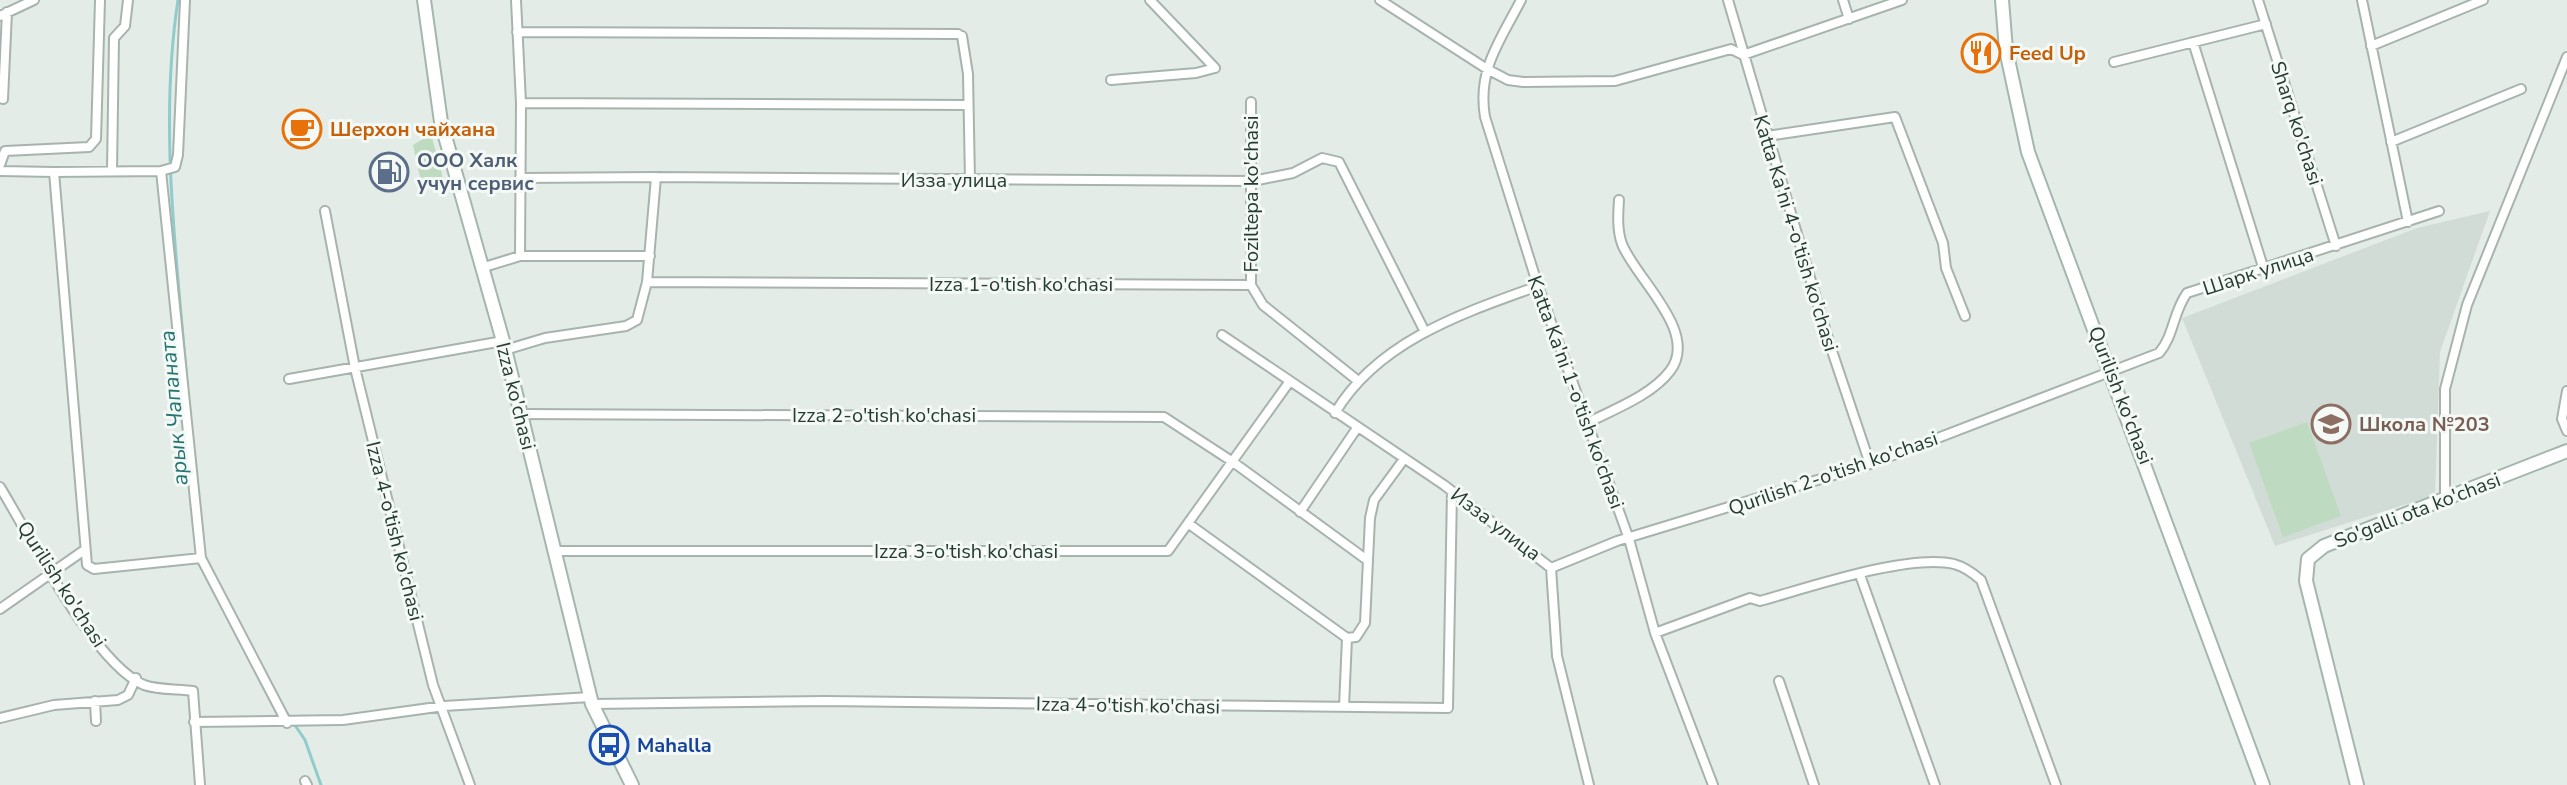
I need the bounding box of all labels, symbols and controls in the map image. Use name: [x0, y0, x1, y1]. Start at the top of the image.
restaurant icon: Feed Up: [1960, 32, 2002, 74]
place label: Feed Up: [2009, 40, 2086, 67]
street label: Sharq ko'chasi: [2264, 58, 2329, 189]
cafe icon: Шерхон чайхана: [281, 108, 323, 150]
street label: Katta Ka'ni 4-o'tish ko'chasi: [1747, 112, 1844, 355]
place label: Шерхон чайхана: [330, 116, 495, 143]
street label: Foziltepa ko'chasi: [1238, 116, 1265, 272]
place label: ООО Халк учун сервис: [417, 147, 534, 197]
fuel station icon: ООО Халк учун сервис: [368, 151, 410, 193]
street label: Изза улица: [901, 167, 1007, 194]
street label: Шарк улица: [2199, 241, 2317, 302]
street label: Izza 1-o'tish ko'chasi: [929, 271, 1113, 298]
street label: Katta Ka'ni 1-o'tish ko'chasi: [1521, 272, 1630, 512]
street label: Qurilish ko'chasi: [2082, 322, 2159, 468]
water label: арык Чапаната: [152, 329, 196, 487]
street label: Izza ko'chasi: [489, 339, 542, 453]
street label: Izza 2-o'tish ko'chasi: [792, 402, 976, 429]
school or university icon: Школа №203: [2310, 403, 2352, 445]
place label: Школа №203: [2359, 411, 2490, 438]
street label: Qurilish 2-o'tish ko'chasi: [1725, 425, 1942, 522]
street label: Izza 4-o'tish ko'chasi: [359, 439, 430, 624]
street label: So'galli ota ko'chasi: [2330, 466, 2504, 555]
street label: Изза улица: [1445, 482, 1546, 567]
street label: Qurilish ko'chasi: [11, 516, 113, 653]
street label: Izza 3-o'tish ko'chasi: [874, 538, 1058, 565]
street label: Izza 4-o'tish ko'chasi: [1036, 690, 1220, 721]
bus stop icon: Mahalla: [588, 724, 630, 766]
place label: Mahalla: [637, 732, 712, 759]

